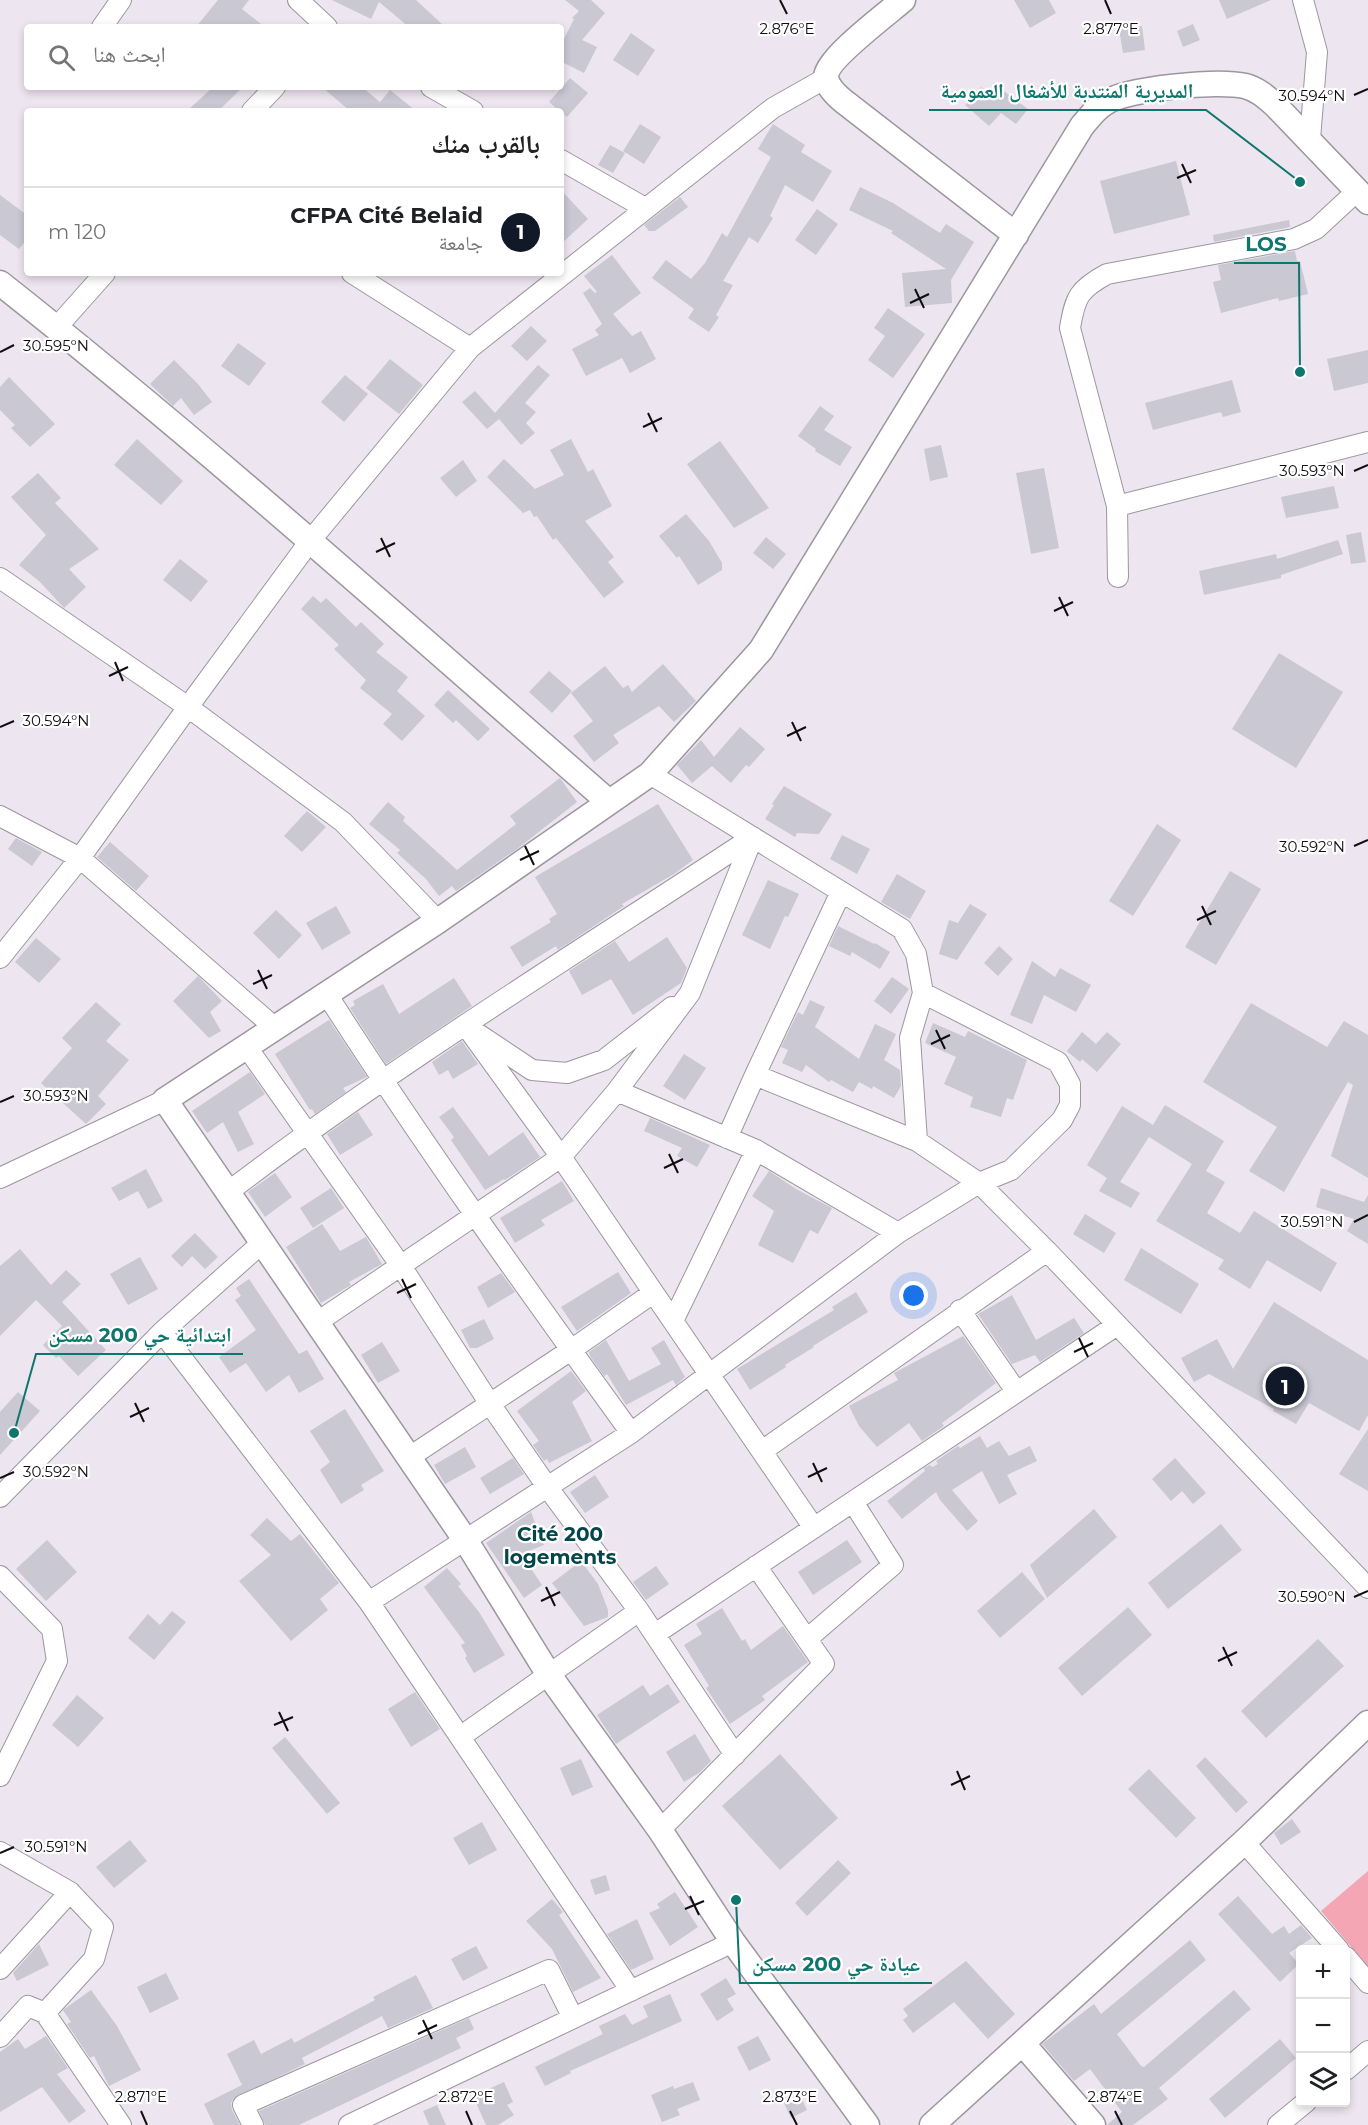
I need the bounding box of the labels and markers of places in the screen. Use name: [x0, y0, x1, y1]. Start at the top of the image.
callout: المديرية المنتدبة للأشغال العمومية: [929, 72, 1206, 110]
callout: LOS: [1234, 225, 1299, 263]
callout: ابتدائية حي 200 مسكن: [36, 1316, 243, 1354]
pin: 1: [1266, 1364, 1304, 1408]
callout: عيادة حي 200 مسكن: [740, 1945, 932, 1983]

